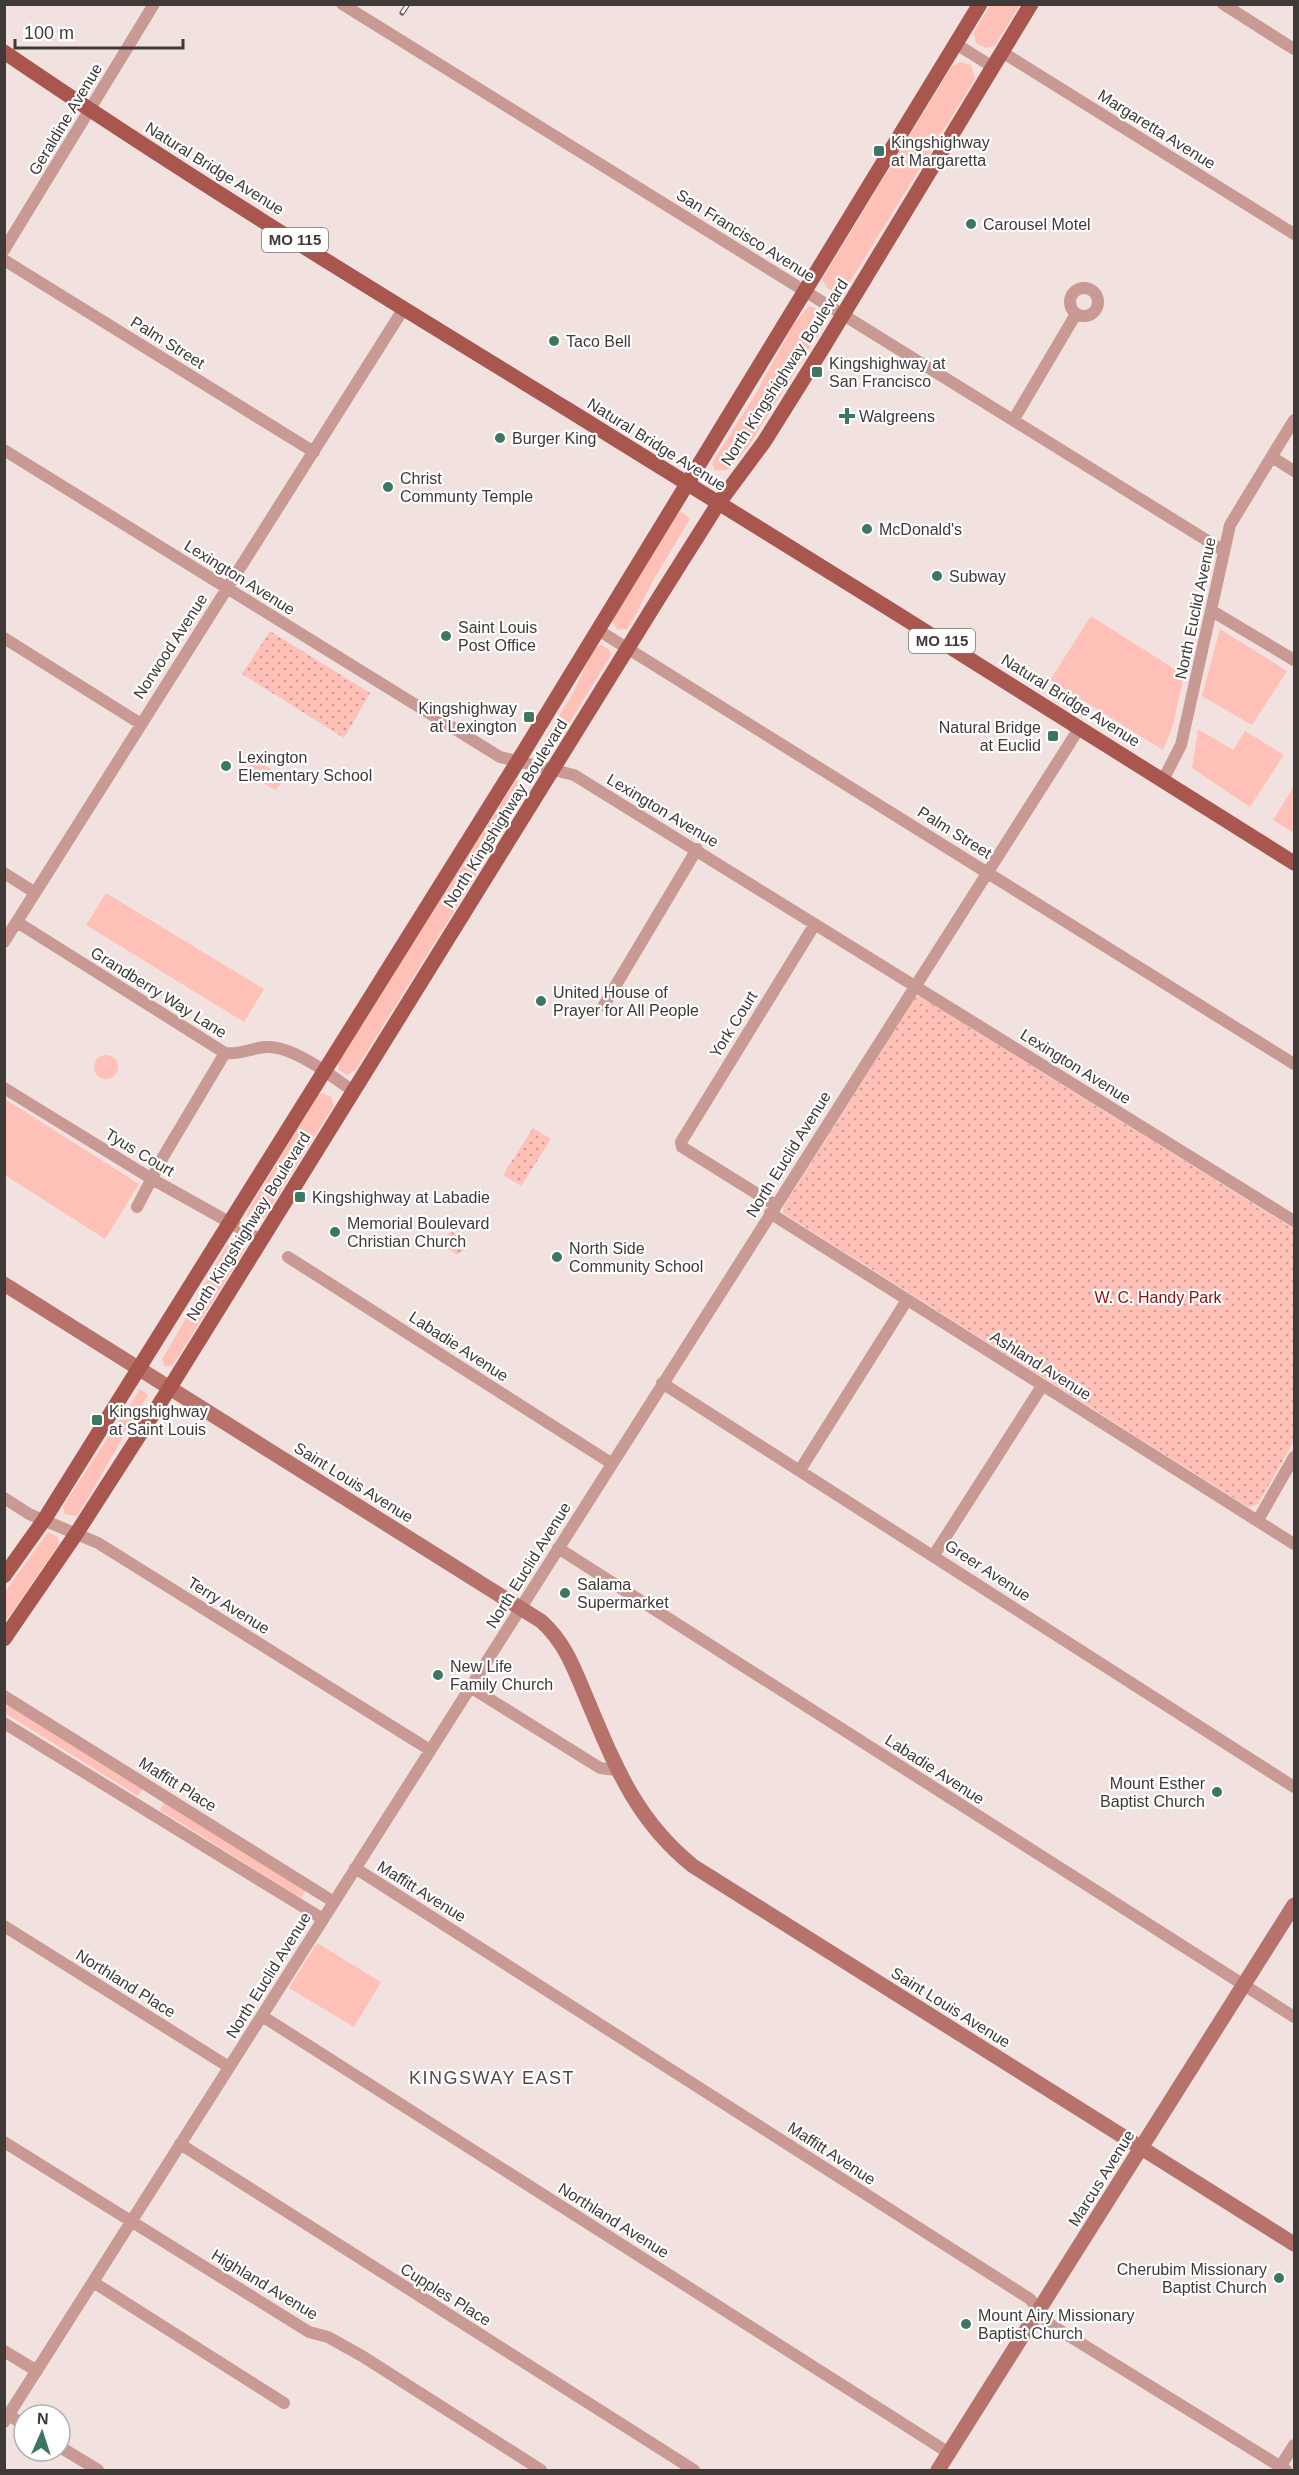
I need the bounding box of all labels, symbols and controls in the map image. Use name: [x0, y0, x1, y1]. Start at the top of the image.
scale bar: [15, 12, 183, 50]
text: 100 m: [24, 23, 74, 43]
street label: Geraldine Avenue: [25, 60, 105, 178]
street label: Margaretta Avenue: [1095, 86, 1219, 172]
street label: Natural Bridge Avenue: [142, 119, 287, 218]
place label: Kingshighway at Margaretta: [891, 134, 990, 169]
marker: Kingshighway at Margaretta: [872, 144, 886, 158]
street label: San Francisco Avenue: [673, 186, 818, 285]
place label: Carousel Motel: [983, 216, 1091, 233]
marker: Carousel Motel: [964, 217, 978, 231]
road number: MO 115: [262, 228, 328, 252]
street label: North Kingshighway Boulevard: [718, 276, 851, 469]
street label: Palm Street: [128, 313, 208, 372]
place label: Taco Bell: [566, 333, 631, 350]
marker: Taco Bell: [547, 334, 561, 348]
place label: Kingshighway at San Francisco: [829, 355, 946, 390]
marker: Kingshighway at San Francisco: [810, 365, 824, 379]
street label: Natural Bridge Avenue: [584, 395, 729, 494]
place label: Walgreens: [859, 408, 935, 425]
marker: Walgreens: [840, 409, 854, 423]
place label: Burger King: [512, 430, 597, 447]
marker: Burger King: [493, 431, 507, 445]
place label: Christ Communty Temple: [400, 470, 533, 505]
marker: Christ Communty Temple: [381, 480, 395, 494]
place label: McDonald's: [879, 521, 962, 538]
marker: McDonald's: [860, 522, 874, 536]
street label: North Euclid Avenue: [1172, 535, 1219, 681]
street label: Lexington Avenue: [181, 537, 298, 618]
place label: Subway: [949, 568, 1006, 585]
marker: Subway: [930, 569, 944, 583]
street label: Norwood Avenue: [130, 591, 211, 702]
place label: Saint Louis Post Office: [458, 619, 537, 654]
marker: Saint Louis Post Office: [439, 629, 453, 643]
road number: MO 115: [909, 629, 975, 653]
street label: Natural Bridge Avenue: [998, 651, 1143, 750]
place label: Kingshighway at Lexington: [418, 700, 517, 735]
marker: Kingshighway at Lexington: [522, 710, 536, 724]
street label: North Kingshighway Boulevard: [440, 716, 571, 911]
place label: Natural Bridge at Euclid: [939, 719, 1041, 754]
marker: Natural Bridge at Euclid: [1046, 729, 1060, 743]
place label: Lexington Elementary School: [238, 749, 372, 784]
marker: Lexington Elementary School: [219, 759, 233, 773]
street label: Lexington Avenue: [604, 770, 722, 850]
street label: Palm Street: [915, 803, 995, 862]
street label: Grandberry Way Lane: [88, 944, 230, 1041]
place label: United House of Prayer for All People: [553, 984, 699, 1019]
street label: York Court: [706, 987, 761, 1061]
marker: United House of Prayer for All People: [534, 994, 548, 1008]
street label: Lexington Avenue: [1017, 1026, 1134, 1107]
street label: North Euclid Avenue: [743, 1088, 834, 1220]
street label: Tyus Court: [102, 1125, 178, 1180]
street label: North Kingshighway Boulevard: [183, 1129, 314, 1324]
place label: Kingshighway at Labadie: [312, 1189, 490, 1206]
marker: Kingshighway at Labadie: [293, 1190, 307, 1204]
place label: Memorial Boulevard Christian Church: [347, 1215, 489, 1250]
marker: Memorial Boulevard Christian Church: [328, 1225, 342, 1239]
place label: North Side Community School: [569, 1240, 703, 1275]
marker: North Side Community School: [550, 1250, 564, 1264]
park label: W. C. Handy Park: [1094, 1289, 1223, 1306]
street label: Labadie Avenue: [406, 1308, 511, 1385]
street label: Ashland Avenue: [987, 1328, 1094, 1403]
place label: Kingshighway at Saint Louis: [109, 1403, 208, 1438]
marker: Kingshighway at Saint Louis: [90, 1413, 104, 1427]
street label: Saint Louis Avenue: [291, 1439, 416, 1526]
street label: North Euclid Avenue: [483, 1499, 574, 1631]
street label: Greer Avenue: [942, 1536, 1034, 1604]
street label: Terry Avenue: [185, 1574, 273, 1637]
place label: Salama Supermarket: [577, 1576, 669, 1611]
marker: Salama Supermarket: [558, 1586, 572, 1600]
place label: New Life Family Church: [450, 1658, 553, 1693]
marker: New Life Family Church: [431, 1668, 445, 1682]
street label: Labadie Avenue: [882, 1731, 987, 1808]
street label: Maffitt Place: [136, 1754, 220, 1815]
place label: Mount Esther Baptist Church: [1100, 1775, 1206, 1810]
marker: Mount Esther Baptist Church: [1210, 1785, 1224, 1799]
street label: Maffitt Avenue: [374, 1858, 469, 1925]
street label: North Euclid Avenue: [223, 1909, 314, 2041]
street label: Northland Place: [73, 1946, 179, 2021]
street label: Saint Louis Avenue: [888, 1964, 1013, 2051]
district label: KINGSWAY EAST: [409, 2068, 575, 2088]
street label: Maffitt Avenue: [785, 2119, 879, 2188]
street label: Marcus Avenue: [1065, 2127, 1138, 2229]
street label: Northland Avenue: [555, 2180, 672, 2261]
street label: Highland Avenue: [209, 2246, 321, 2323]
street label: Cupples Place: [397, 2260, 494, 2329]
place label: Cherubim Missionary Baptist Church: [1117, 2261, 1267, 2296]
marker: Cherubim Missionary Baptist Church: [1272, 2271, 1286, 2285]
place label: Mount Airy Missionary Baptist Church: [978, 2307, 1135, 2342]
marker: Mount Airy Missionary Baptist Church: [959, 2317, 973, 2331]
north arrow: [12, 2403, 72, 2463]
text: N: [37, 2410, 49, 2427]

